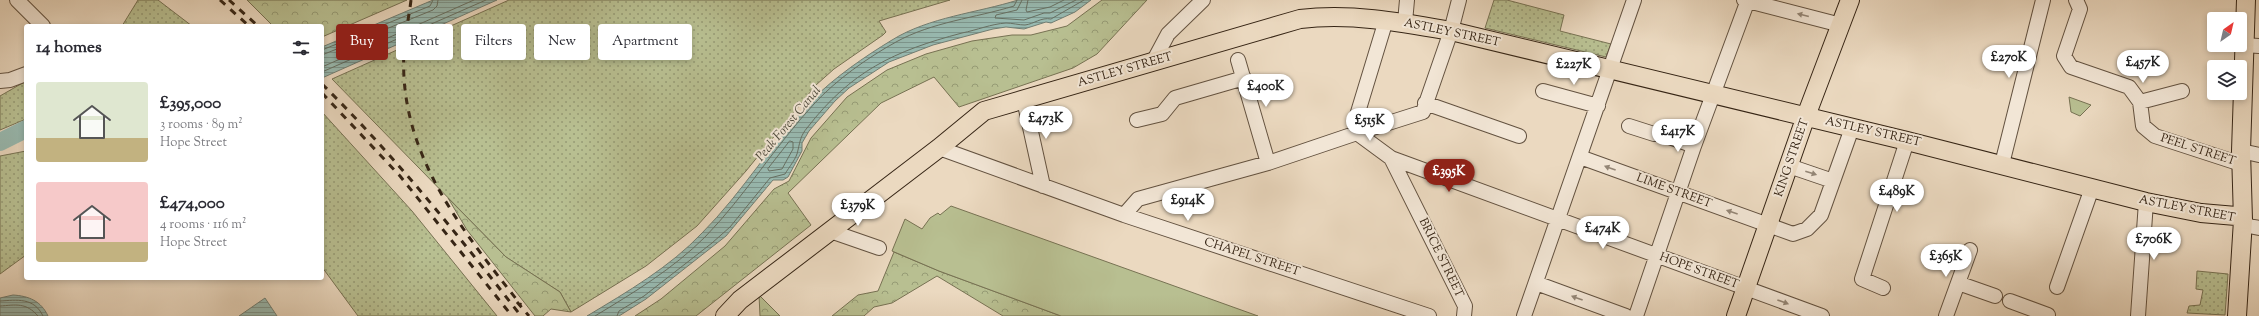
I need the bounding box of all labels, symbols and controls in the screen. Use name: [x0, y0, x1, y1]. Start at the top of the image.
one-way arrow: [1797, 12, 1809, 18]
north arrow: [2207, 12, 2247, 52]
map controls: [2207, 12, 2247, 100]
street label: ASTLEY STREET: [1402, 14, 1502, 52]
chip: Buy: [336, 24, 388, 60]
chip: Rent: [396, 24, 453, 60]
chip: Filters: [461, 24, 526, 60]
chip: New: [534, 24, 590, 60]
chip: Apartment: [598, 24, 692, 60]
text: 14 homes: [36, 36, 102, 60]
icon: filters: [290, 37, 312, 59]
pin: £270K: [1981, 45, 2037, 79]
street label: ASTLEY STREET: [1075, 48, 1175, 92]
text: £270K: [1991, 49, 2027, 67]
pin: £457K: [2115, 50, 2171, 84]
pin: £227K: [1546, 52, 1602, 86]
text: £457K: [2126, 54, 2160, 72]
text: £227K: [1556, 56, 1592, 74]
button: layers: [2207, 60, 2247, 100]
pin: £400K: [1238, 74, 1294, 108]
text: £400K: [1248, 78, 1284, 96]
water label: Peak Forest Canal: [752, 82, 826, 166]
text: £395,000: [160, 92, 221, 116]
icon: home: [68, 98, 116, 146]
pin: £473K: [1018, 106, 1074, 140]
pin: £515K: [1342, 108, 1398, 142]
text: £473K: [1029, 110, 1063, 128]
text: £515K: [1355, 112, 1385, 130]
street label: ASTLEY STREET: [1823, 112, 1923, 152]
text: 3 rooms · 89 m²: [160, 116, 243, 134]
street label: KING STREET: [1770, 116, 1814, 200]
pin: £417K: [1650, 119, 1706, 153]
text: £417K: [1661, 123, 1695, 141]
street label: PEEL STREET: [2158, 129, 2238, 171]
text: Hope Street: [160, 134, 227, 152]
pin: £395K: [1421, 159, 1477, 193]
text: £395K: [1433, 163, 1465, 181]
one-way arrow: [1603, 164, 1615, 170]
street label: LIME STREET: [1634, 169, 1715, 213]
one-way arrow: [1805, 171, 1817, 177]
pin: £489K: [1869, 179, 1925, 213]
text: £489K: [1879, 183, 1915, 201]
pin: £914K: [1160, 188, 1216, 222]
street label: ASTLEY STREET: [2137, 191, 2237, 227]
text: £474,000: [160, 192, 225, 216]
text: £914K: [1171, 192, 1205, 210]
pin: £379K: [830, 193, 886, 227]
text: £379K: [841, 197, 875, 215]
icon: home: [68, 198, 116, 246]
one-way arrow: [1726, 208, 1738, 214]
street label: BRICE STREET: [1414, 215, 1468, 301]
text: 4 rooms · 116 m²: [160, 216, 246, 234]
pin: £474K: [1575, 216, 1631, 250]
text: £474K: [1585, 220, 1621, 238]
pin: £706K: [2126, 227, 2182, 261]
text: £706K: [2136, 231, 2172, 249]
street label: CHAPEL STREET: [1202, 233, 1303, 281]
text: Hope Street: [160, 234, 227, 252]
pin: £365K: [1918, 244, 1974, 278]
street label: HOPE STREET: [1657, 248, 1742, 294]
text: £365K: [1930, 248, 1962, 266]
one-way arrow: [1570, 295, 1582, 301]
one-way arrow: [1777, 299, 1789, 305]

